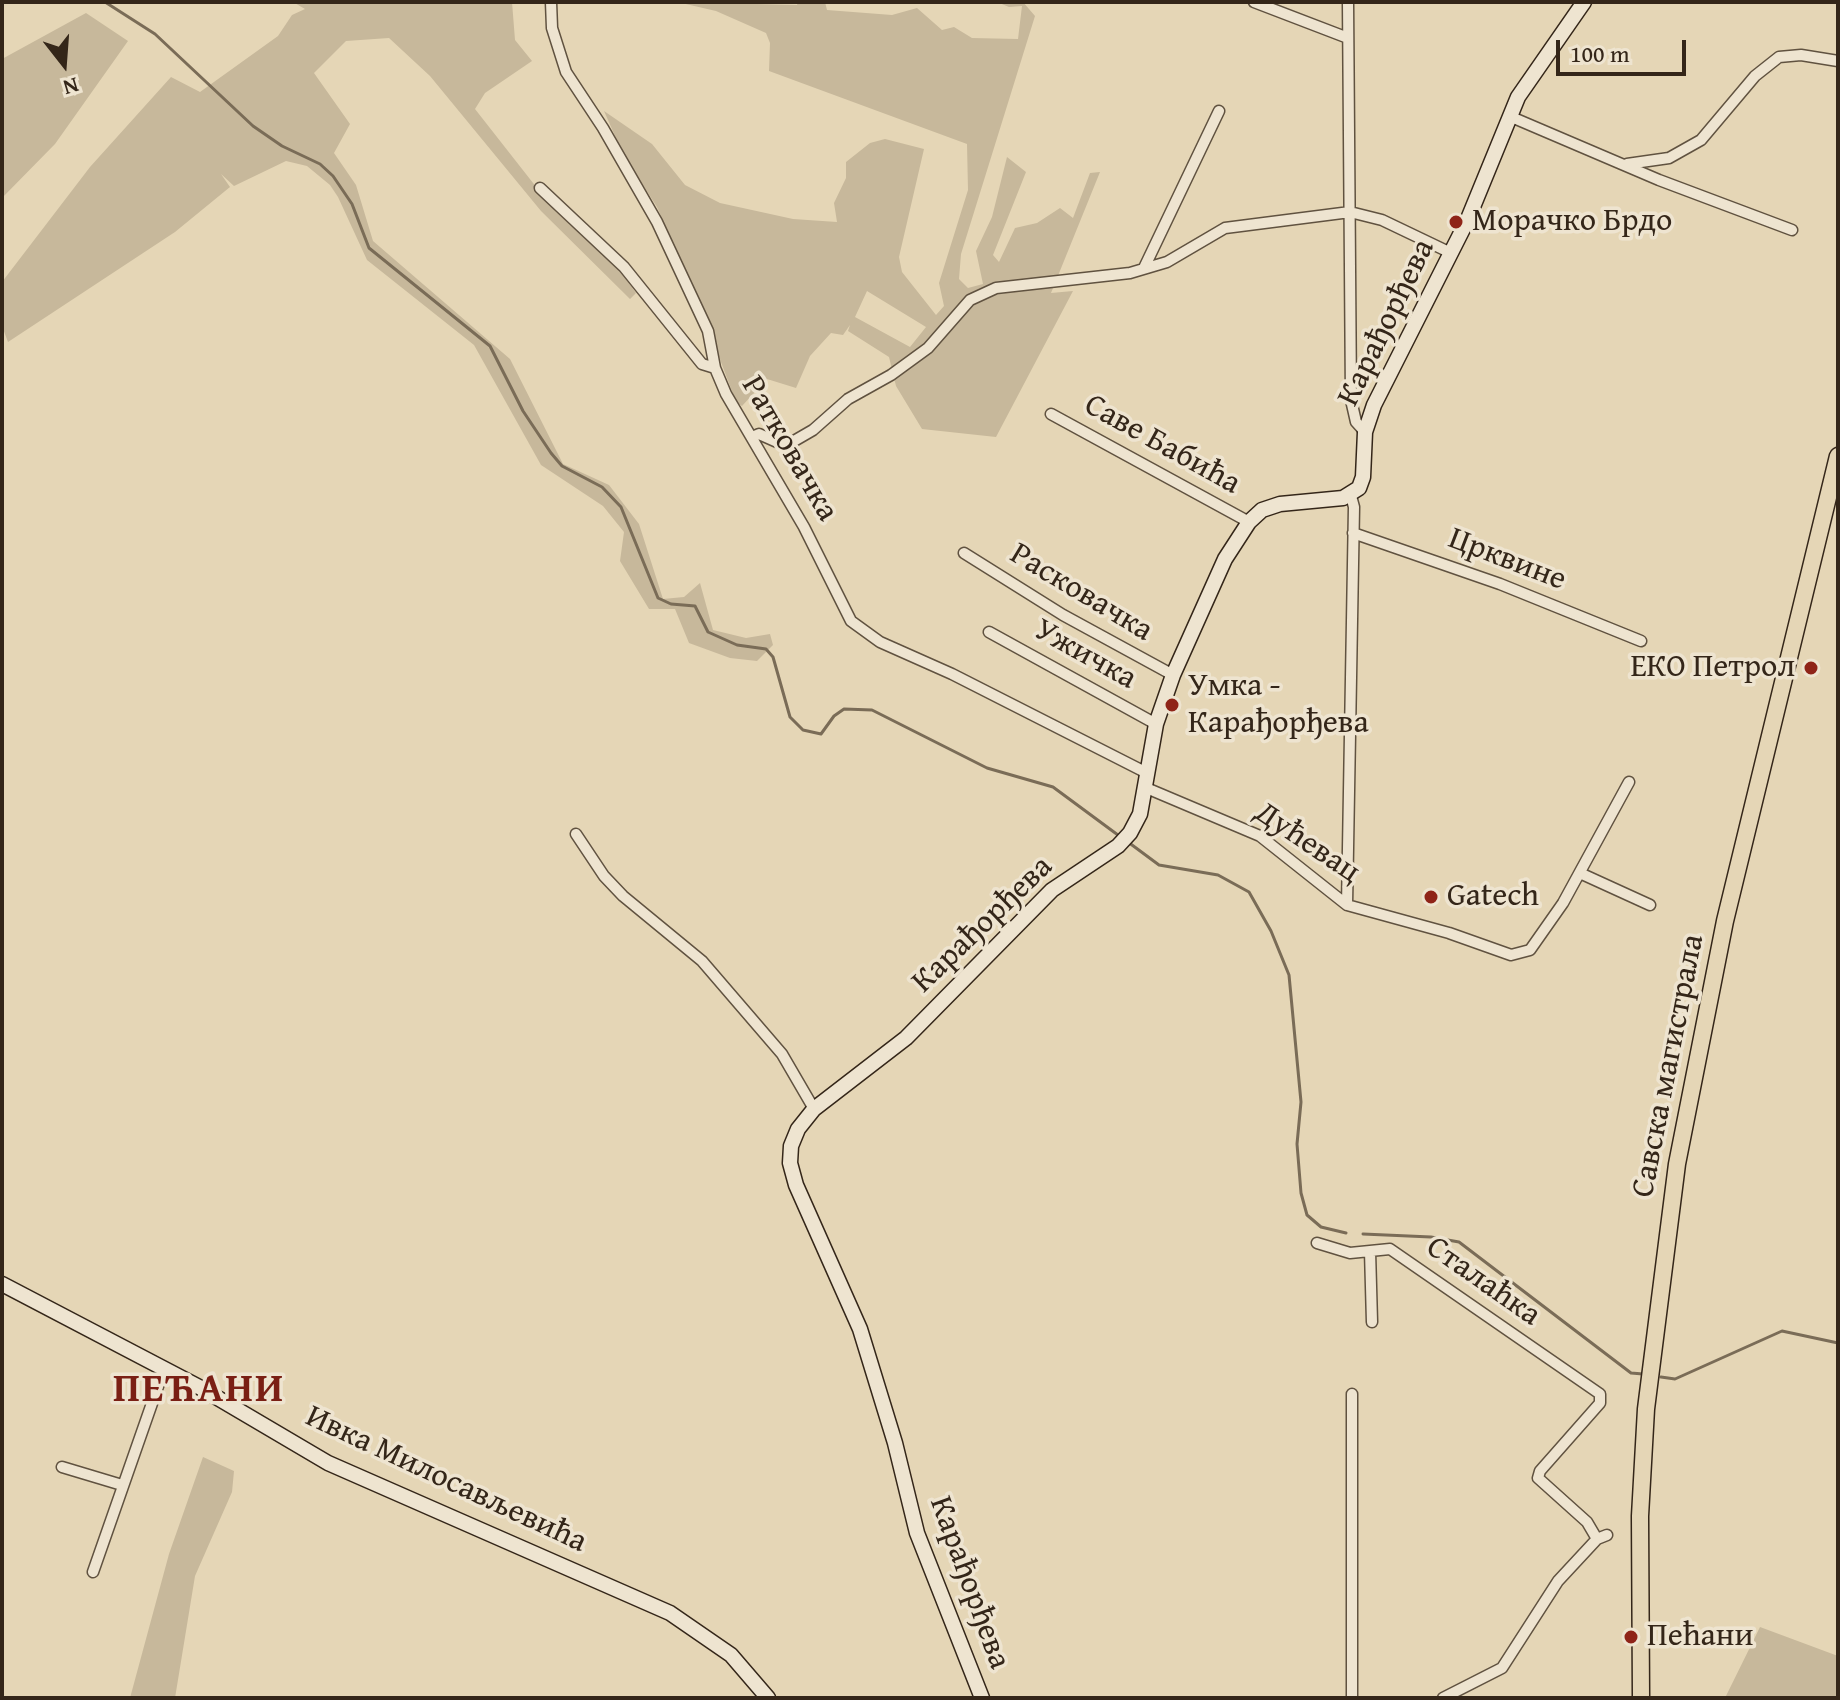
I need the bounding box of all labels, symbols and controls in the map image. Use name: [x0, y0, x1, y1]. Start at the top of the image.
north arrow: [24, 24, 104, 104]
scale bar: [1560, 24, 1690, 74]
text: 100 m: [1570, 36, 1630, 71]
text: N: [59, 69, 83, 104]
place label: Морачко Брдо: [1472, 203, 1672, 241]
marker: Морачко Брдо: [1447, 213, 1465, 231]
street label: Карађорђева: [1330, 233, 1444, 413]
street label: Ратковачка: [732, 370, 846, 528]
street label: Саве Бабића: [1077, 386, 1247, 504]
street label: Црквине: [1443, 520, 1571, 600]
street label: Расковачка: [1003, 535, 1159, 651]
street label: Ужичка: [1027, 611, 1143, 699]
place label: ЕКО Петрол: [1630, 649, 1795, 687]
marker: ЕКО Петрол: [1802, 659, 1820, 677]
place label: Умка - Карађорђева: [1188, 668, 1369, 743]
marker: Умка - Карађорђева: [1163, 696, 1181, 714]
street label: Дућевац: [1247, 794, 1367, 892]
street label: Карађорђева: [905, 848, 1061, 1002]
place label: Gatech: [1447, 878, 1539, 916]
marker: Gatech: [1422, 888, 1440, 906]
street label: Савска магистрала: [1625, 931, 1713, 1201]
street label: Сталаћка: [1418, 1229, 1548, 1335]
district label: ПЕЋАНИ: [113, 1367, 285, 1415]
street label: Ивка Милосављевића: [299, 1398, 593, 1562]
street label: Карађорђева: [920, 1492, 1018, 1674]
place label: Пећани: [1647, 1618, 1753, 1656]
marker: Пећани: [1622, 1628, 1640, 1646]

